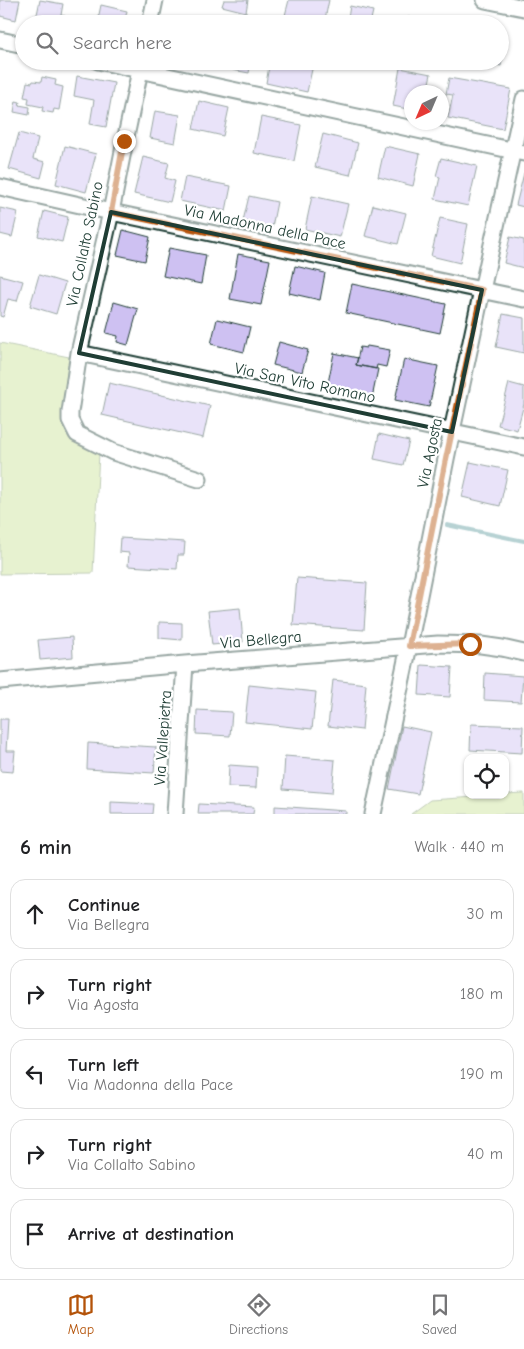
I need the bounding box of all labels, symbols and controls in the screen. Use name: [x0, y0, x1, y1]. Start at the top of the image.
search box: [15, 15, 509, 70]
icon: search: [33, 29, 61, 57]
text: Search here: [73, 32, 172, 54]
north arrow: [404, 85, 449, 130]
route end: [113, 130, 136, 153]
street label: Via Collalto Sabino: [63, 180, 107, 308]
street label: Via Madonna della Pace: [182, 201, 348, 253]
street label: Via San Vito Romano: [233, 359, 377, 407]
street label: Via Agosta: [414, 416, 446, 490]
street label: Via Bellegra: [220, 627, 302, 653]
route start: [459, 633, 482, 656]
street label: Via Vallepietra: [151, 690, 175, 786]
map controls: [464, 754, 509, 799]
button: locate: [464, 754, 509, 799]
text: 6 min: [20, 835, 72, 859]
text: Walk · 440 m: [414, 838, 504, 856]
text: Continue: [68, 894, 140, 916]
icon: ahead: [21, 900, 49, 928]
text: 30 m: [467, 905, 503, 923]
text: Via Bellegra: [68, 916, 150, 934]
text: Turn right: [68, 974, 152, 996]
icon: right: [21, 980, 49, 1008]
text: 180 m: [460, 985, 503, 1003]
text: Via Agosta: [68, 996, 139, 1014]
text: Turn left: [68, 1054, 139, 1076]
icon: left: [21, 1060, 49, 1088]
text: 190 m: [460, 1065, 503, 1083]
text: Via Madonna della Pace: [68, 1076, 233, 1094]
text: Turn right: [68, 1134, 152, 1156]
icon: right: [21, 1140, 49, 1168]
text: 40 m: [467, 1145, 503, 1163]
text: Via Collalto Sabino: [68, 1156, 195, 1174]
icon: arrive: [21, 1220, 49, 1248]
text: Arrive at destination: [68, 1223, 234, 1245]
tab: Map: [67, 1291, 95, 1338]
tab: Directions: [229, 1291, 288, 1338]
tab: Saved: [422, 1291, 457, 1338]

